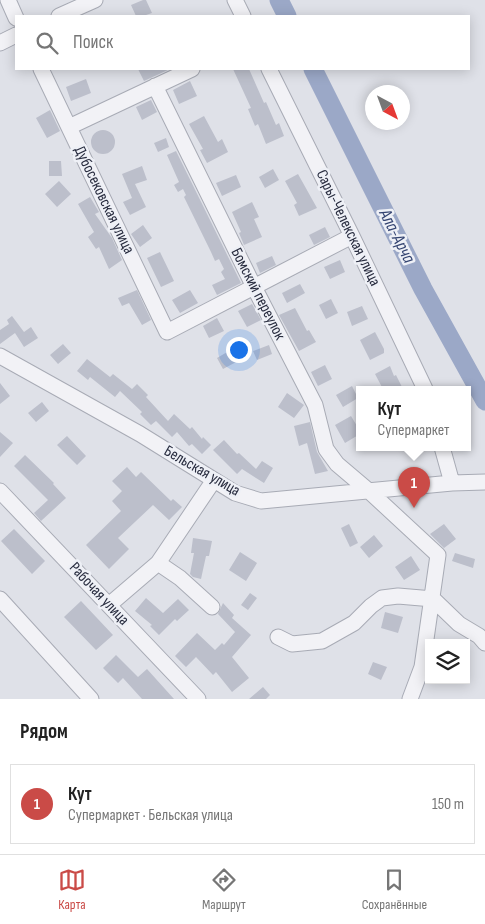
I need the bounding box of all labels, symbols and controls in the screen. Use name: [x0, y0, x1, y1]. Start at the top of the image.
search box: [15, 15, 470, 70]
icon: search: [33, 29, 61, 57]
text: Поиск: [73, 31, 113, 54]
north arrow: [365, 85, 410, 130]
street label: Дубосековская улица: [70, 143, 138, 257]
street label: Сары-Челекская улица: [312, 167, 384, 289]
water label: Ала-Арча: [374, 205, 420, 267]
street label: Бомский переулок: [227, 245, 290, 344]
your location: [226, 337, 252, 363]
popup: [356, 386, 471, 451]
text: Кут: [378, 398, 401, 421]
text: Супермаркет: [378, 421, 449, 440]
street label: Бельская улица: [161, 442, 243, 500]
pin: 1: [398, 467, 430, 508]
street label: Рабочая улица: [65, 559, 133, 629]
map controls: [425, 639, 470, 684]
button: layers: [425, 639, 470, 684]
text: Рядом: [20, 719, 68, 744]
text: Кут: [68, 783, 92, 806]
text: 1: [34, 795, 40, 814]
text: 150 m: [432, 795, 464, 814]
text: Супермаркет · Бельская улица: [68, 806, 233, 825]
tab: Карта: [58, 866, 86, 913]
tab: Маршрут: [202, 866, 246, 913]
tab: Сохранённые: [362, 866, 427, 913]

